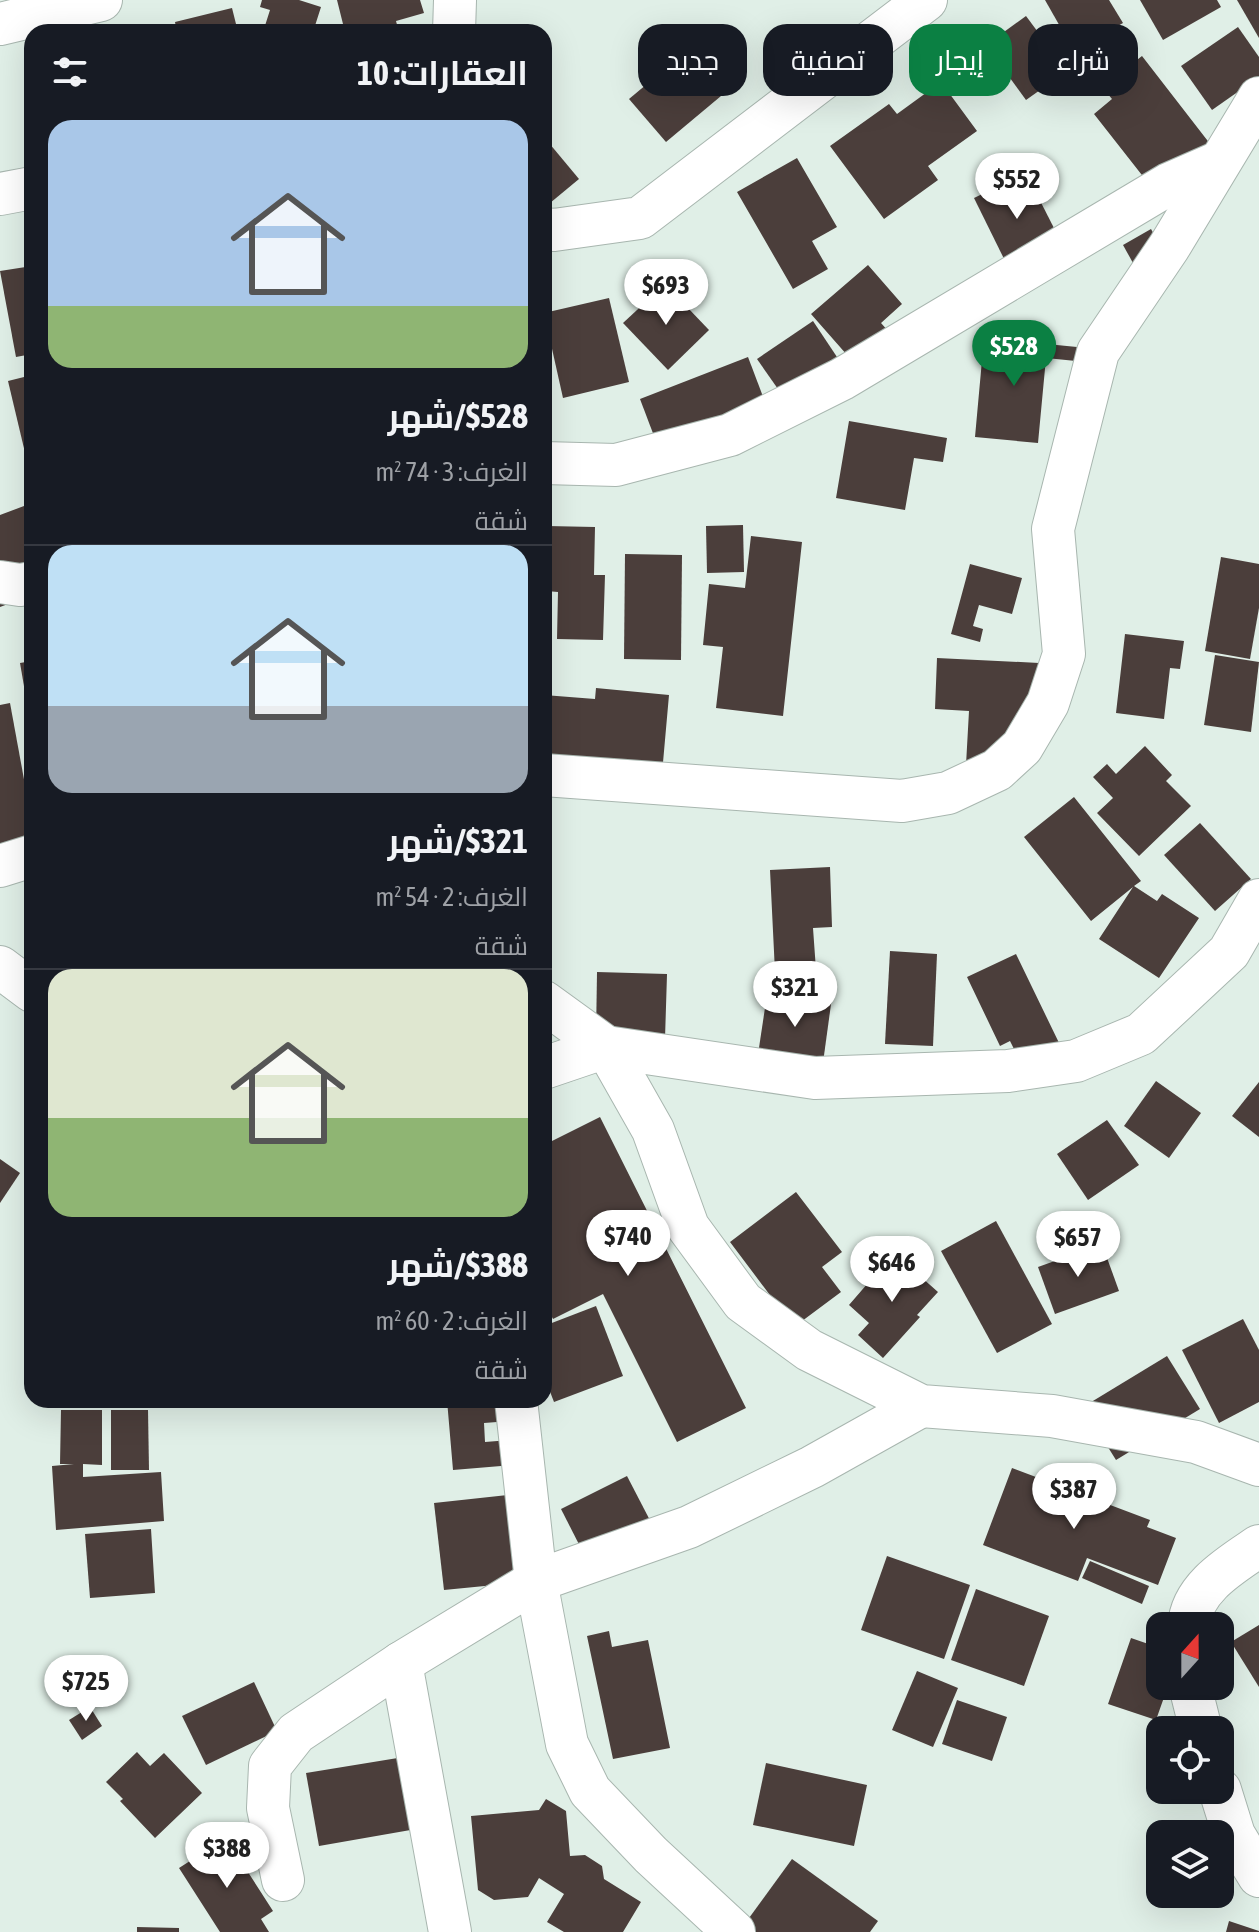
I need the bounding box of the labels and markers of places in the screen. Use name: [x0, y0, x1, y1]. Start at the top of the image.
pin: $552: [970, 153, 1064, 221]
pin: $693: [619, 259, 713, 327]
pin: $528: [967, 320, 1061, 388]
pin: $321: [748, 961, 842, 1029]
pin: $740: [581, 1210, 675, 1278]
pin: $657: [1031, 1211, 1125, 1279]
pin: $646: [845, 1236, 939, 1304]
pin: $387: [1027, 1463, 1121, 1531]
pin: $725: [39, 1655, 133, 1723]
pin: $388: [180, 1822, 274, 1890]

